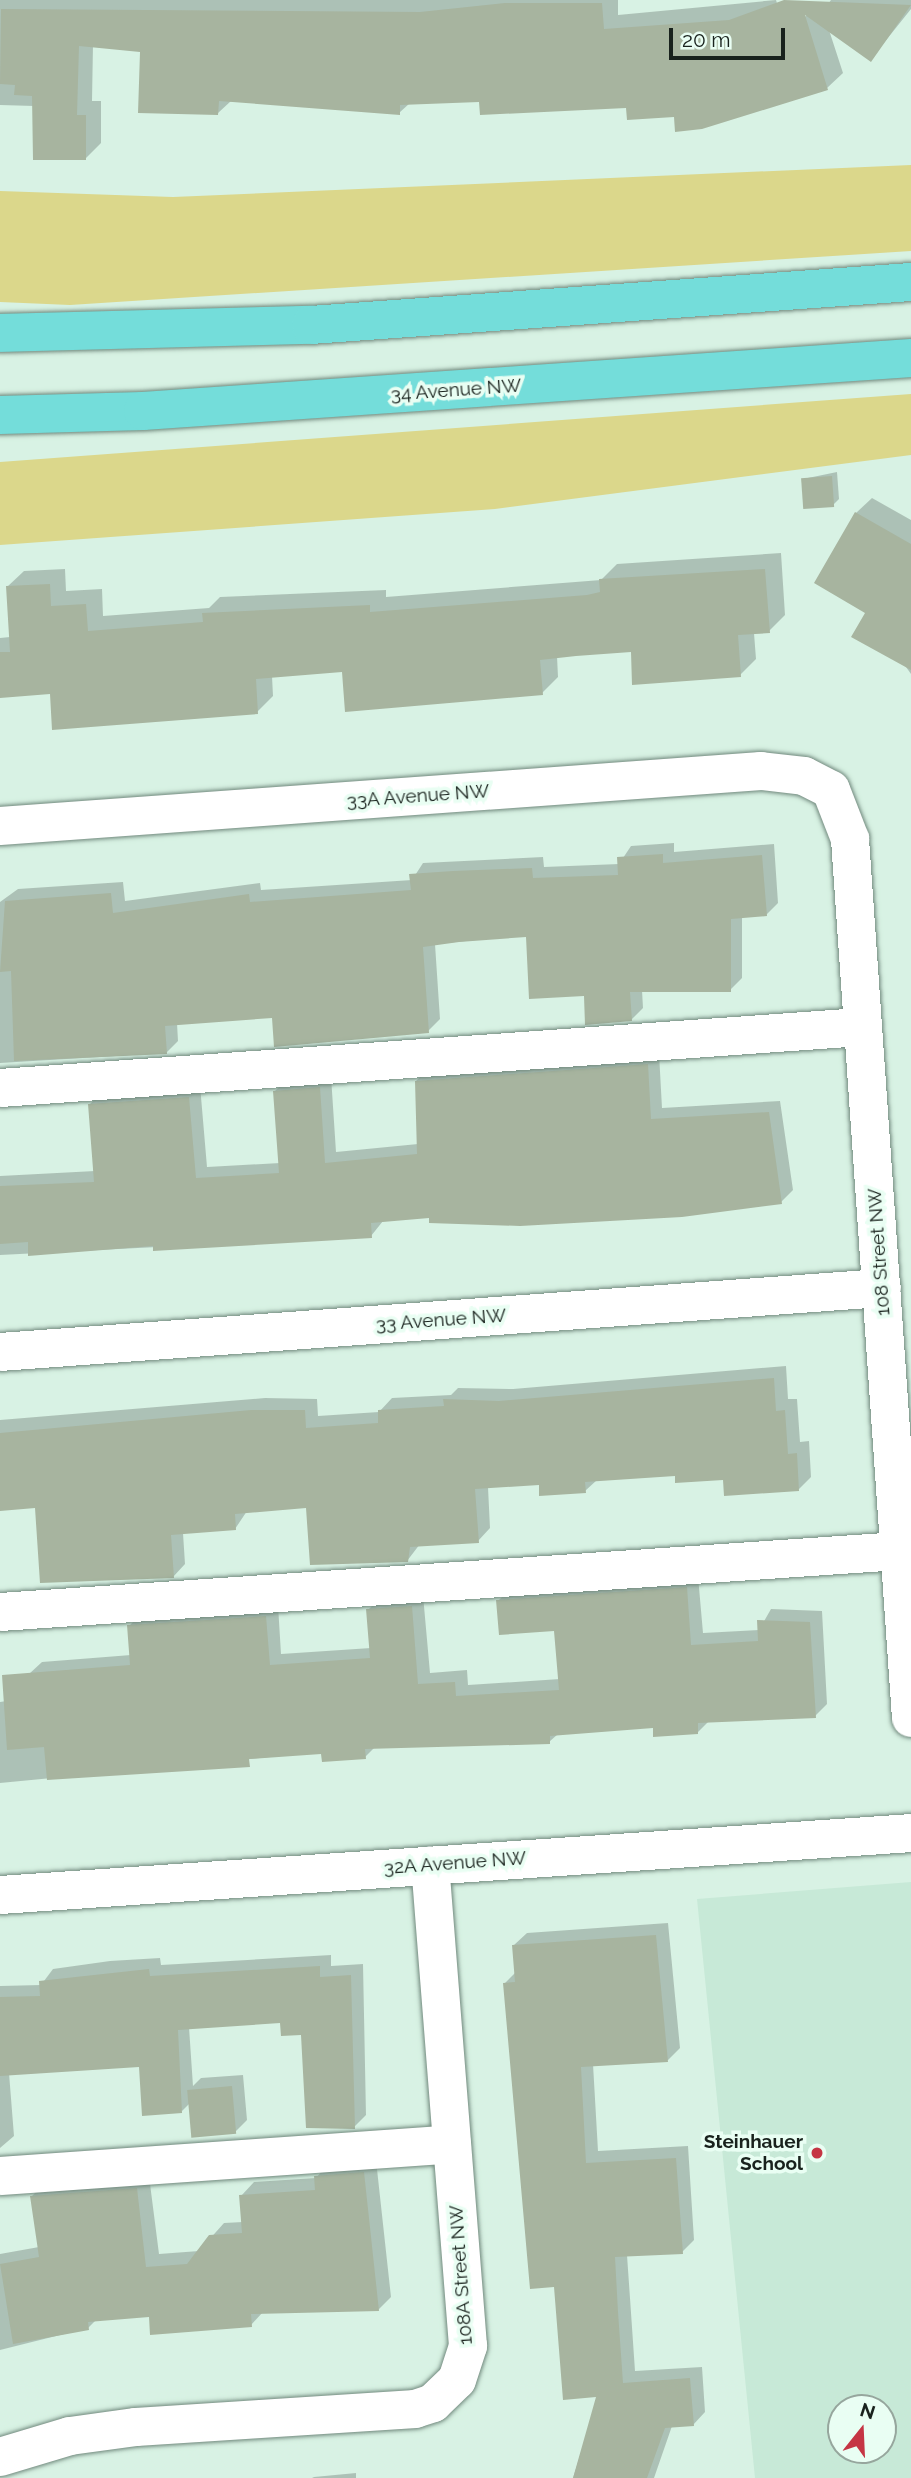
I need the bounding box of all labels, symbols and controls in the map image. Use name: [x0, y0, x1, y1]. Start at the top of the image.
scale bar: [673, 14, 788, 58]
text: 20 m: [682, 27, 730, 52]
street label: 34 Avenue NW: [390, 374, 522, 406]
street label: 33A Avenue NW: [345, 780, 491, 812]
street label: 108 Street NW: [863, 1187, 895, 1317]
street label: 33 Avenue NW: [375, 1304, 507, 1336]
street label: 32A Avenue NW: [382, 1847, 528, 1879]
place label: Steinhauer School: [704, 2131, 803, 2175]
marker: Steinhauer School: [809, 2145, 825, 2161]
street label: 108A Street NW: [445, 2204, 477, 2346]
north arrow: [827, 2394, 897, 2464]
text: N: [858, 2398, 878, 2424]

